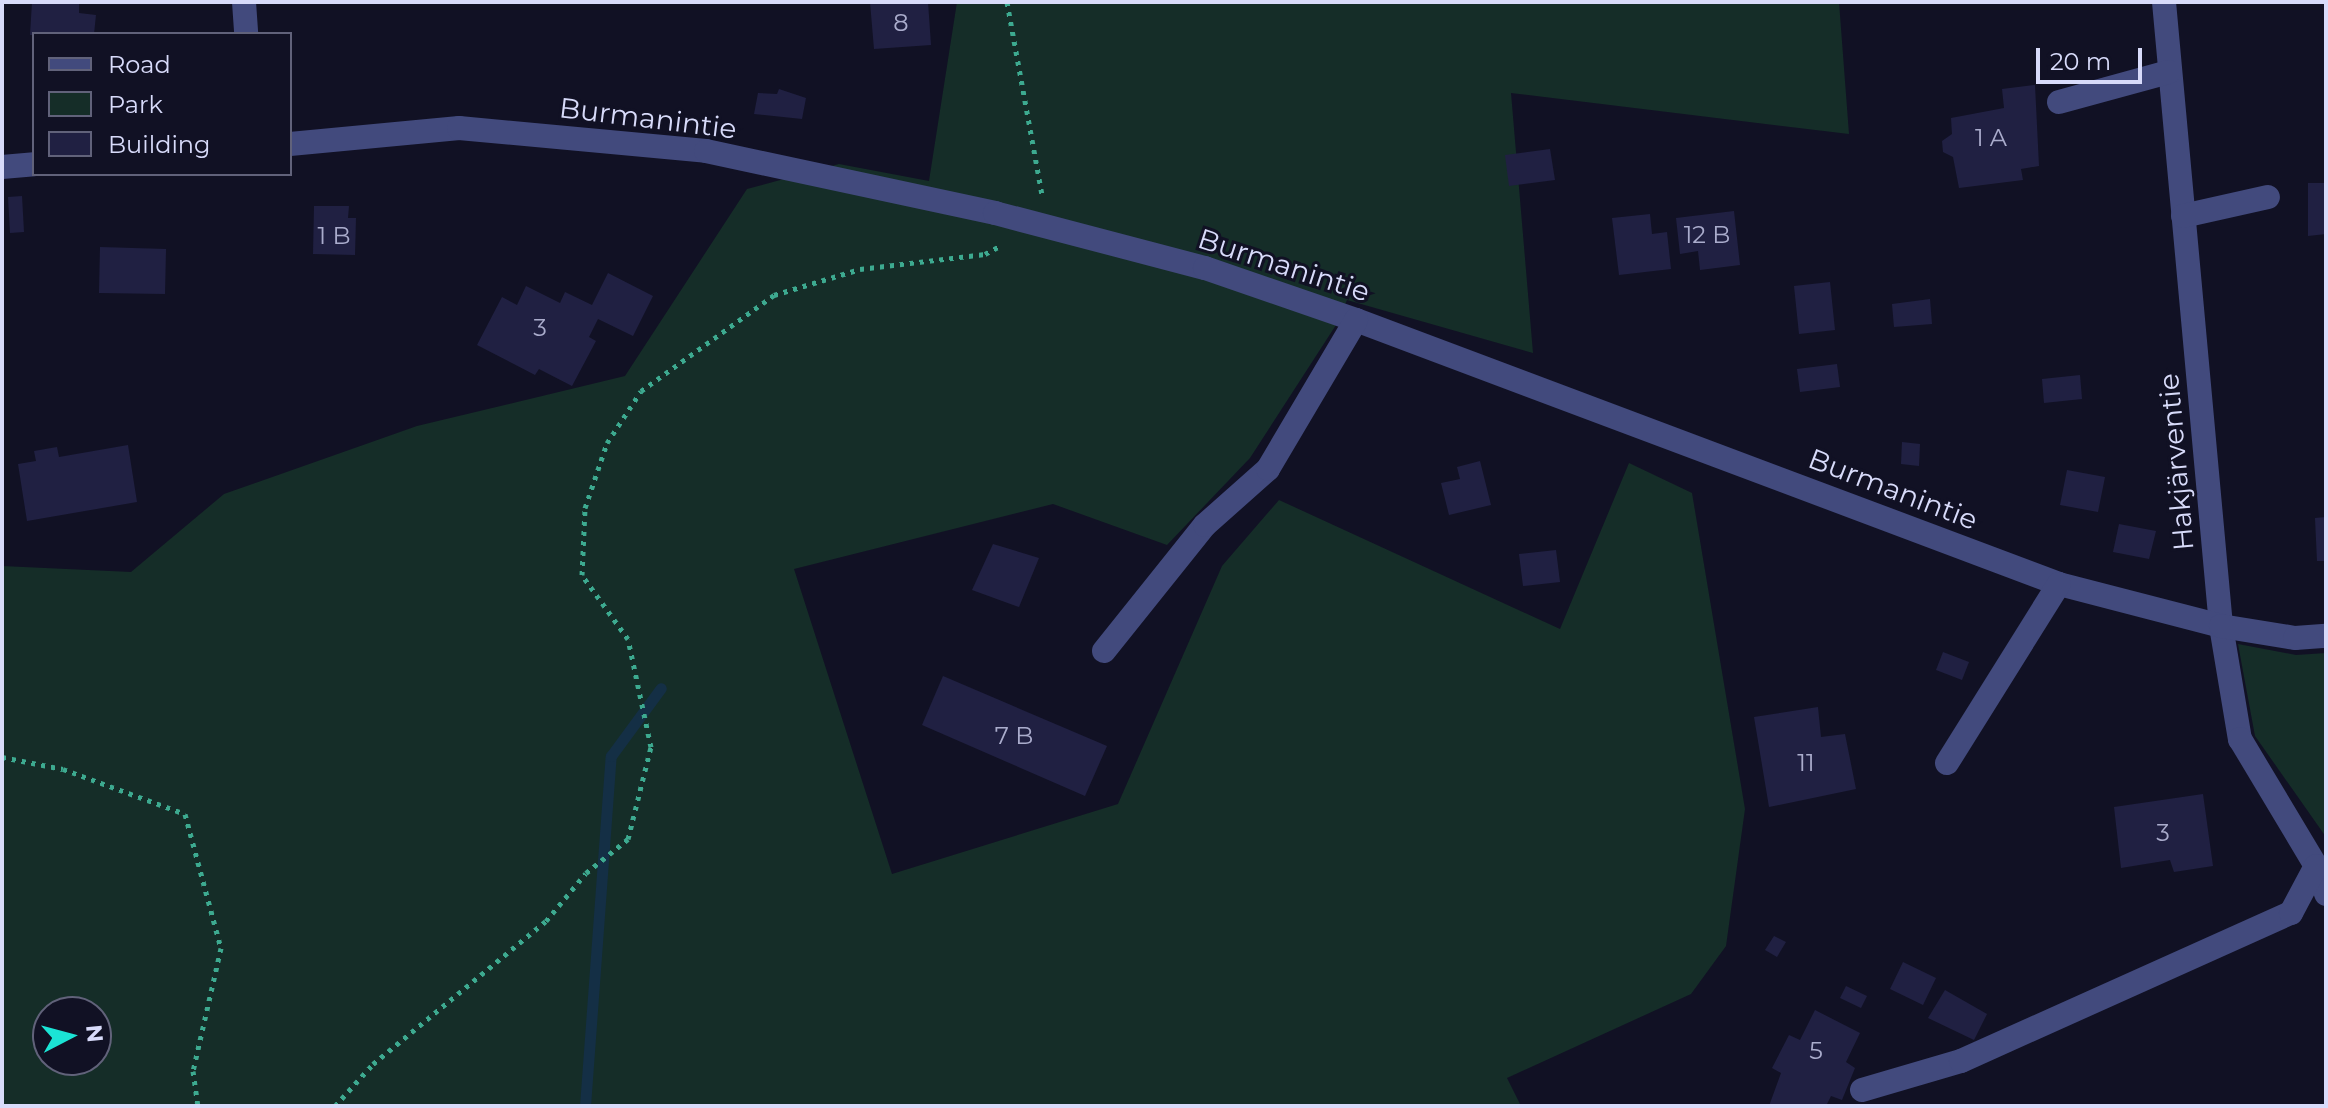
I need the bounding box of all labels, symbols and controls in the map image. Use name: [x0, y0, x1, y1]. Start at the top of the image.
house number: 8: [893, 9, 909, 37]
legend: [32, 32, 292, 176]
scale bar: [2040, 32, 2146, 82]
text: 20 m: [2050, 47, 2111, 76]
text: Road: [108, 50, 171, 79]
text: Park: [108, 90, 163, 119]
street label: Burmanintie: [557, 90, 739, 146]
house number: 1 A: [1975, 124, 2007, 152]
text: Building: [108, 130, 211, 159]
street label: Burmanintie: [1194, 221, 1374, 309]
house number: 12 B: [1684, 221, 1730, 249]
house number: 1 B: [317, 222, 351, 250]
house number: 3: [533, 314, 547, 342]
street label: Hakjärventie: [2152, 372, 2200, 552]
street label: Burmanintie: [1804, 441, 1982, 537]
house number: 7 B: [995, 722, 1033, 750]
house number: 11: [1797, 749, 1815, 777]
house number: 3: [2156, 819, 2170, 847]
north arrow: [32, 996, 112, 1076]
text: N: [80, 1023, 109, 1044]
house number: 5: [1809, 1037, 1823, 1065]

